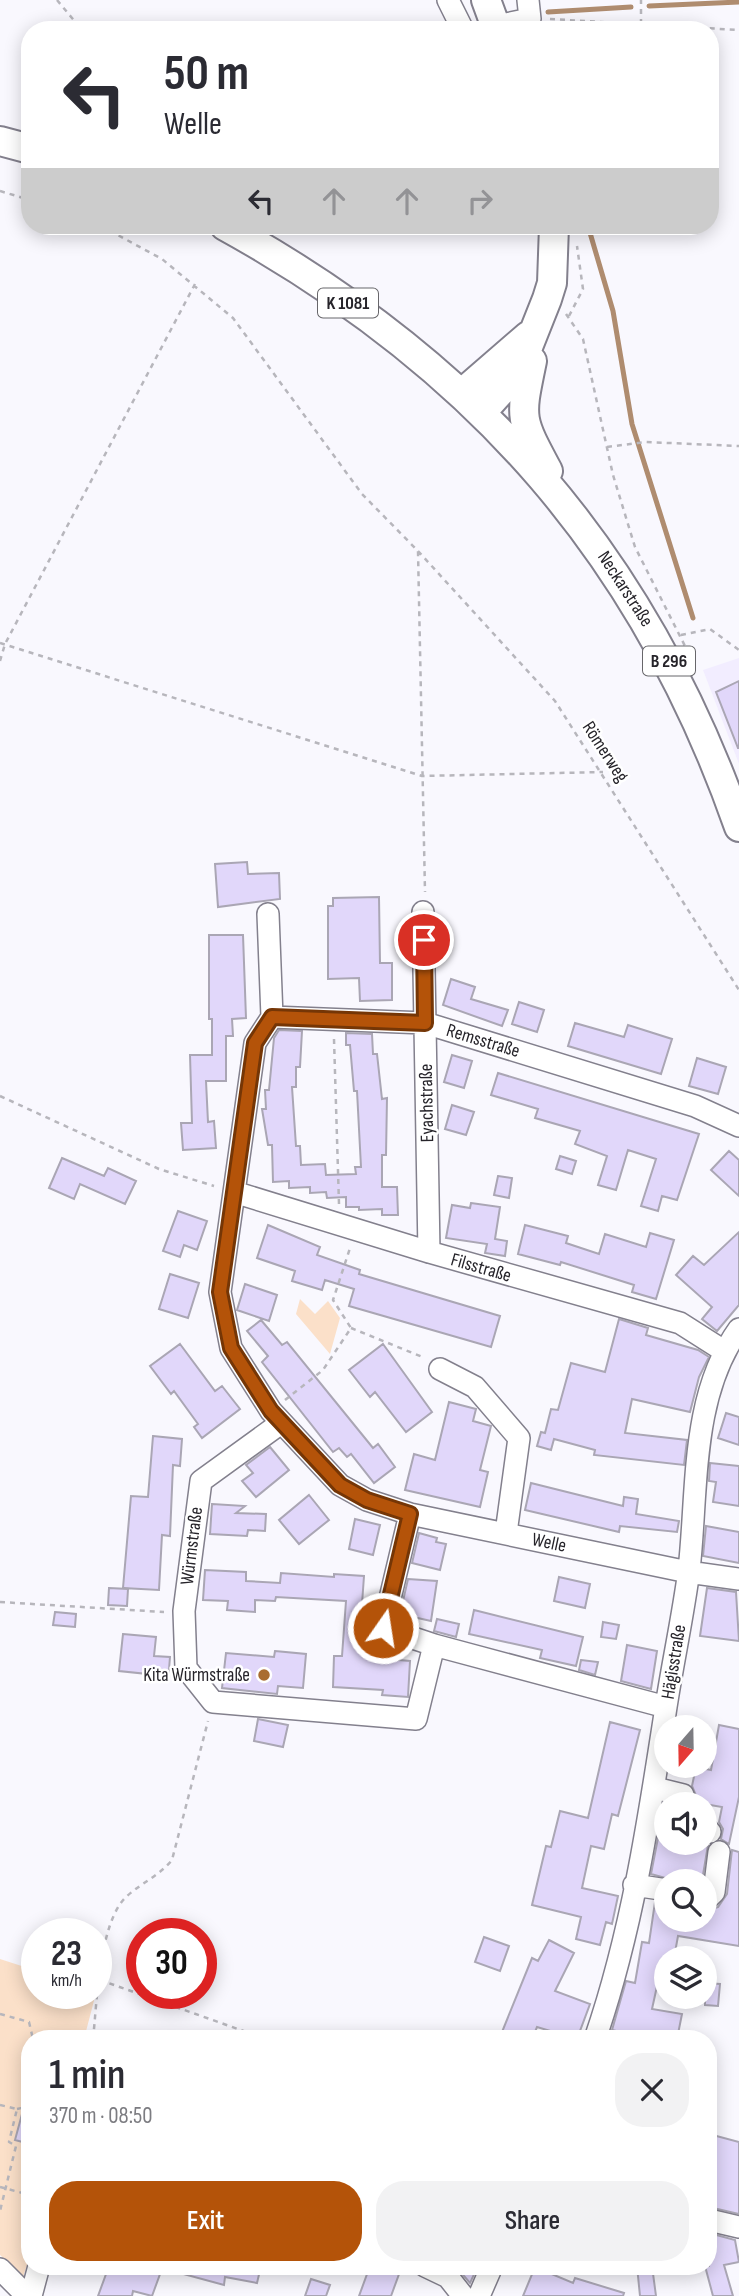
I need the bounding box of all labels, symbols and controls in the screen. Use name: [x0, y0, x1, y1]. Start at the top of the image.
text: 50 m: [164, 45, 249, 104]
icon: left: [49, 49, 140, 140]
text: Welle: [164, 105, 222, 144]
icon: left: [242, 182, 280, 220]
icon: ahead: [315, 182, 353, 220]
icon: ahead: [388, 182, 426, 220]
icon: right: [461, 182, 499, 220]
road number: K 1081: [318, 288, 378, 318]
street label: Neckarstraße: [592, 547, 658, 631]
road number: B 296: [643, 646, 695, 676]
street label: Römerweg: [577, 717, 633, 787]
pin: [394, 910, 454, 970]
icon: arrive: [405, 921, 443, 959]
street label: Remsstraße: [443, 1019, 523, 1063]
street label: Eyachstraße: [415, 1063, 439, 1143]
street label: Filsstraße: [448, 1248, 514, 1288]
street label: Würmstraße: [176, 1506, 208, 1586]
street label: Welle: [530, 1528, 568, 1558]
position arrow: [346, 1591, 420, 1665]
street label: Hägisstraße: [657, 1623, 691, 1701]
place label: Kita Würmstraße: [143, 1664, 250, 1687]
marker: Kita Würmstraße: [256, 1667, 272, 1683]
north arrow: [654, 1715, 718, 1778]
map controls: [654, 1715, 717, 2009]
button: sound: [654, 1792, 717, 1855]
button: search: [654, 1869, 717, 1932]
speed limit sign: 30: [126, 1918, 217, 2009]
text: 23: [51, 1933, 82, 1976]
button: layers: [654, 1946, 717, 2009]
text: km/h: [51, 1970, 82, 1991]
text: 1 min: [49, 2050, 125, 2101]
button: close: [615, 2053, 689, 2127]
text: 370 m · 08:50: [49, 2102, 153, 2130]
button: Exit: [49, 2181, 362, 2261]
button: Share: [376, 2181, 689, 2261]

